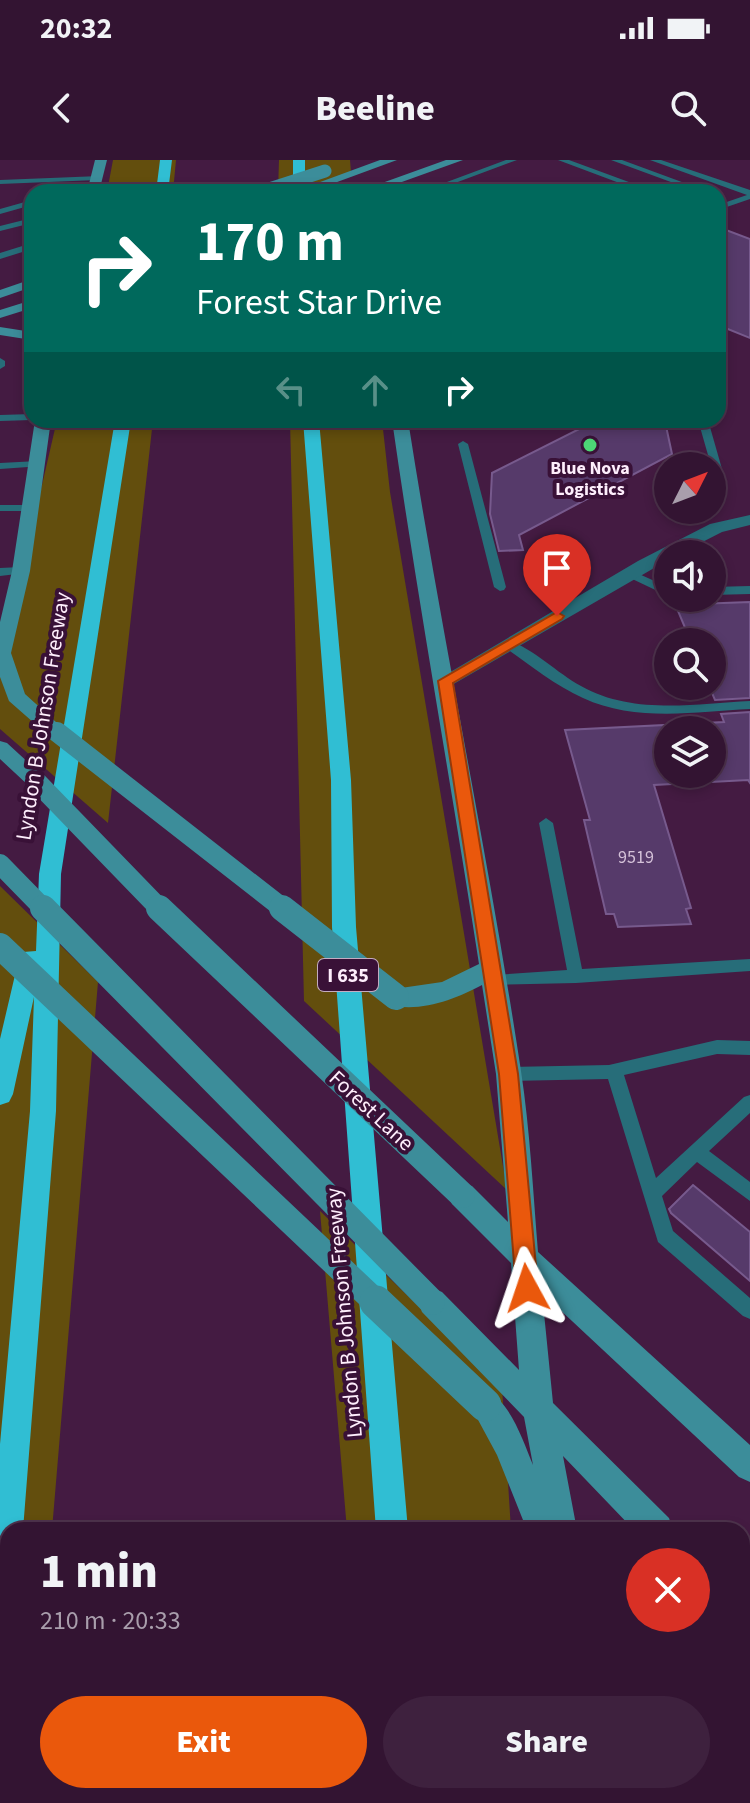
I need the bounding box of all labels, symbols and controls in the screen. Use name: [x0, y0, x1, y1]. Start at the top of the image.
text: 20:32: [40, 7, 112, 50]
text: Beeline: [315, 83, 435, 134]
icon: back: [40, 86, 84, 130]
icon: search: [666, 86, 710, 130]
text: 170 m: [196, 203, 344, 282]
icon: right: [64, 216, 168, 320]
text: Forest Star Drive: [196, 277, 442, 328]
icon: left: [269, 368, 313, 412]
icon: ahead: [353, 368, 397, 412]
icon: right: [437, 368, 481, 412]
marker: Blue Nova Logistics: [581, 436, 599, 454]
north arrow: [654, 452, 726, 524]
map controls: [654, 452, 726, 788]
place label: Blue Nova Logistics: [550, 456, 630, 502]
pin: [523, 534, 591, 616]
button: sound: [654, 540, 726, 612]
icon: arrive: [535, 546, 579, 590]
street label: Lyndon B Johnson Freeway: [8, 589, 79, 843]
button: search: [654, 628, 726, 700]
button: layers: [654, 716, 726, 788]
house number: 9519: [618, 845, 654, 870]
road number: I 635: [318, 959, 378, 991]
street label: Forest Lane: [322, 1063, 421, 1159]
street label: Lyndon B Johnson Freeway: [317, 1186, 371, 1439]
position arrow: [485, 1246, 569, 1330]
text: 1 min: [40, 1538, 158, 1606]
button: close: [626, 1548, 710, 1632]
text: 210 m · 20:33: [40, 1602, 181, 1639]
button: Exit: [40, 1696, 367, 1788]
button: Share: [383, 1696, 710, 1788]

